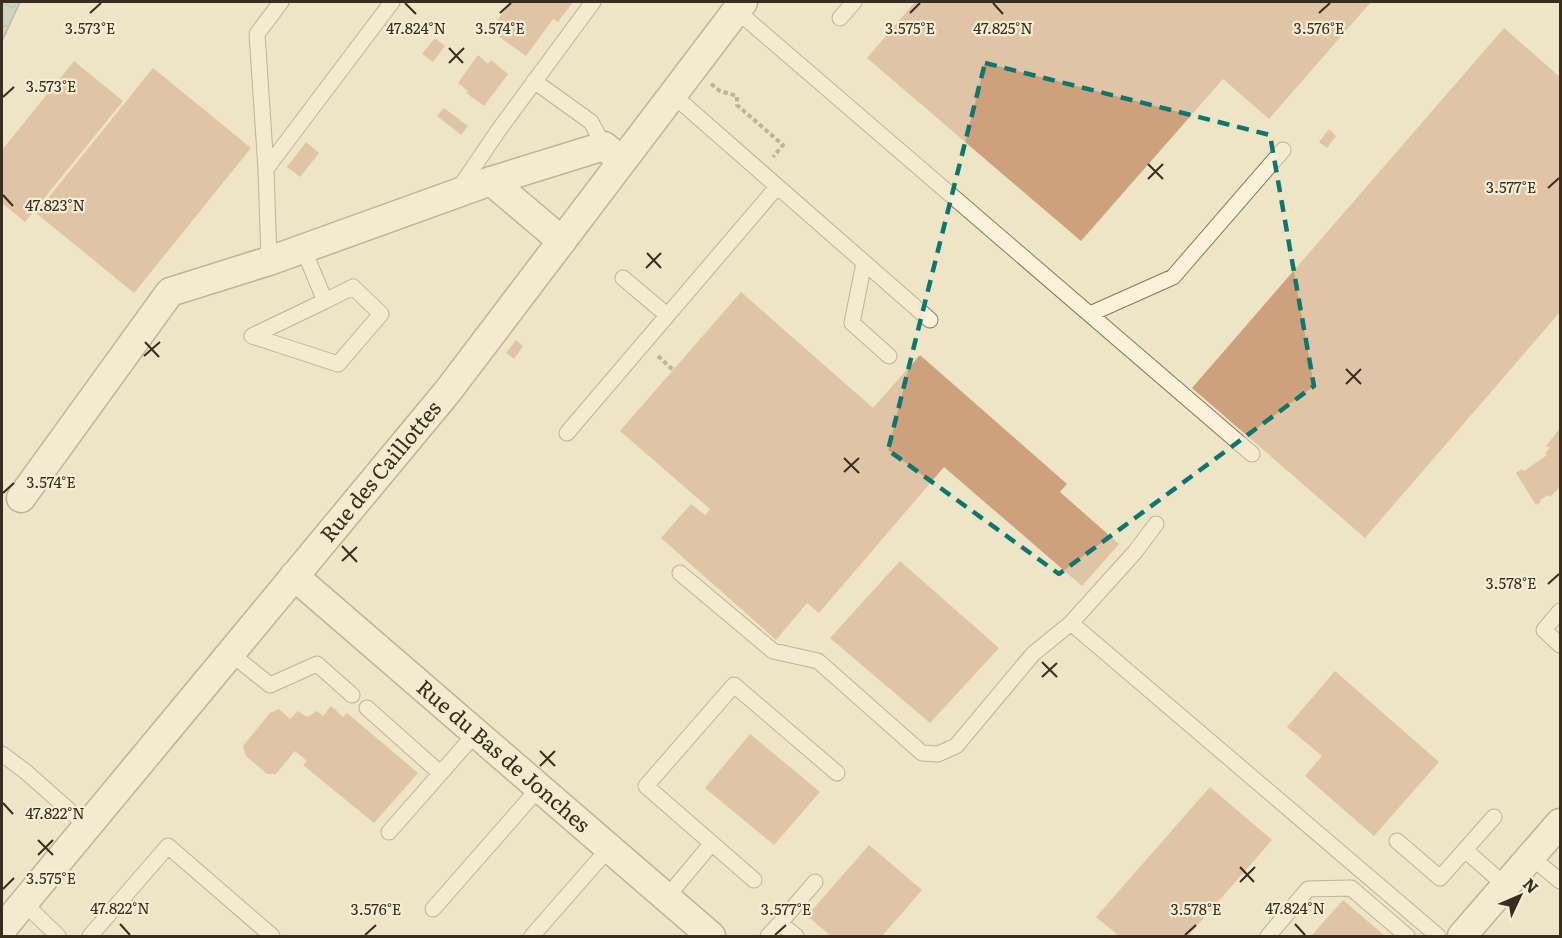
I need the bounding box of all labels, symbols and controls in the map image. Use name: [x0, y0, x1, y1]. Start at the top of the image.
text: 3.573°E: [65, 16, 115, 39]
text: 47.824°N: [386, 16, 446, 39]
text: 3.574°E: [475, 16, 525, 39]
text: 3.575°E: [885, 16, 935, 39]
text: 47.825°N: [973, 16, 1033, 39]
text: 3.576°E: [1294, 16, 1344, 39]
text: 3.573°E: [26, 74, 76, 97]
text: 3.577°E: [1486, 175, 1536, 198]
text: 47.823°N: [25, 193, 85, 216]
street label: Rue des Caillottes: [311, 393, 447, 547]
text: 3.574°E: [26, 470, 76, 493]
text: 3.578°E: [1485, 571, 1537, 594]
street label: Rue du Bas de Jonches: [411, 671, 598, 838]
text: 47.822°N: [25, 801, 85, 824]
text: 3.575°E: [26, 866, 76, 889]
north arrow: [1490, 866, 1550, 926]
text: N: [1518, 872, 1545, 898]
text: 47.822°N: [90, 896, 150, 919]
text: 47.824°N: [1265, 896, 1325, 919]
text: 3.576°E: [351, 897, 401, 920]
text: 3.577°E: [761, 897, 811, 920]
text: 3.578°E: [1170, 897, 1222, 920]

